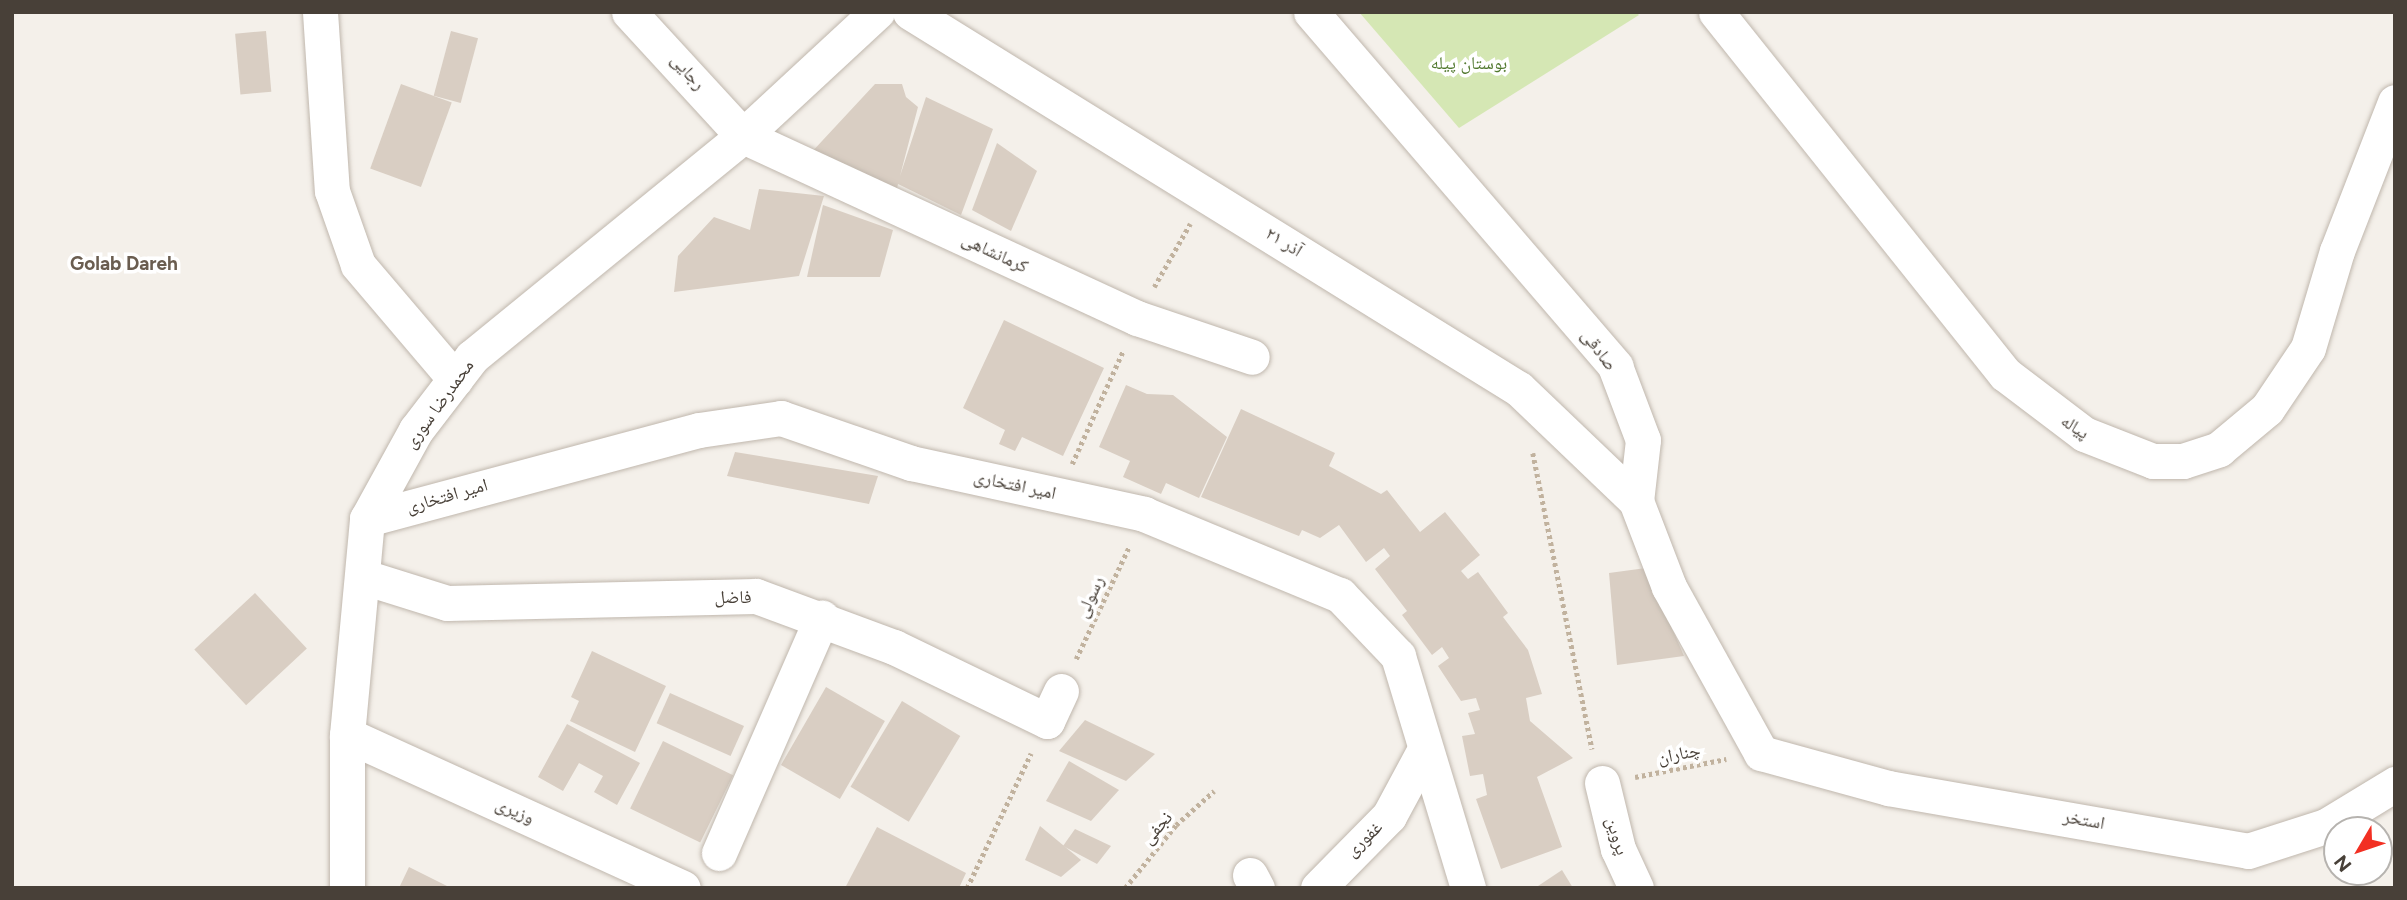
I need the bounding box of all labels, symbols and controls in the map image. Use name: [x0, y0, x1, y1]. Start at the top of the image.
street label: رجایی: [666, 49, 710, 95]
park label: بوستان پیله: [1431, 52, 1507, 74]
street label: ۲۱ آذر: [1262, 222, 1306, 262]
street label: کرمانشاهی: [959, 228, 1031, 278]
district label: Golab Dareh: [70, 253, 178, 275]
street label: صادقی: [1577, 325, 1621, 375]
street label: محمدرضا سوری: [400, 355, 478, 453]
street label: پیاله: [2057, 410, 2093, 444]
street label: امیر افتخاری: [972, 466, 1058, 504]
street label: امیر افتخاری: [404, 474, 490, 518]
street label: رسولی: [1071, 573, 1109, 621]
street label: فاضل: [715, 586, 751, 608]
street label: چناران: [1656, 739, 1702, 769]
street label: وزیری: [492, 793, 538, 829]
street label: استخر: [2062, 806, 2106, 834]
street label: نجفی: [1137, 807, 1177, 849]
street label: پروین: [1601, 814, 1633, 858]
north arrow: [2323, 816, 2393, 886]
street label: غفوری: [1341, 817, 1387, 861]
text: N: [2329, 850, 2356, 876]

